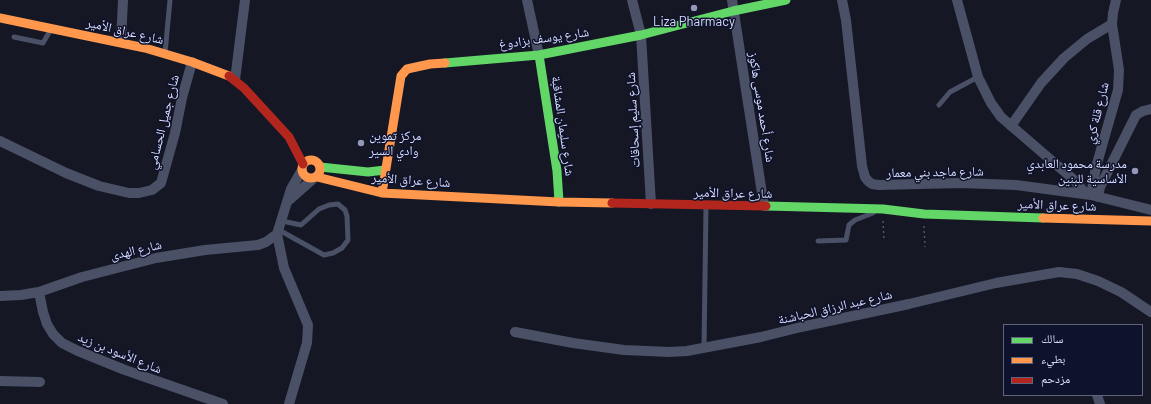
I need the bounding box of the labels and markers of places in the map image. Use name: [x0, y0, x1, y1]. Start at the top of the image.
marker: Liza Pharmacy: [689, 3, 699, 13]
place label: Liza Pharmacy: [653, 14, 735, 30]
place label: مركز تموين وادي السير: [369, 128, 421, 159]
marker: مركز تموين وادي السير: [356, 138, 366, 148]
place label: مدرسة محمود العابدي الأساسية للبنين: [1027, 156, 1127, 187]
marker: مدرسة محمود العابدي الأساسية للبنين: [1130, 166, 1140, 176]

